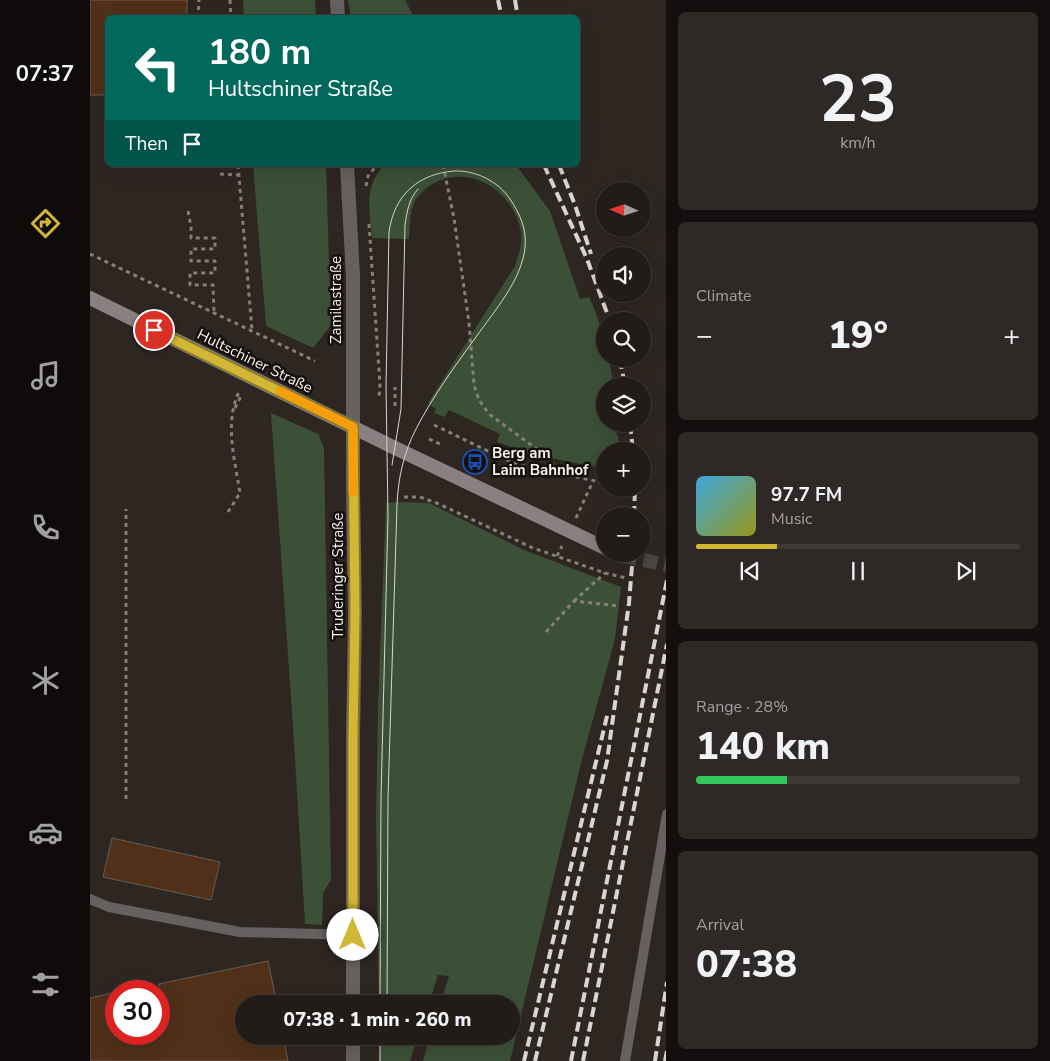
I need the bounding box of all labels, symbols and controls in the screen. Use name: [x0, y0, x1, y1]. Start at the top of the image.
text: 180 m: [208, 29, 311, 76]
icon: left: [125, 35, 190, 100]
text: 23: [819, 55, 897, 144]
text: 07:37: [16, 59, 74, 89]
text: Hultschiner Straße: [208, 74, 393, 104]
icon: arrive: [178, 130, 206, 158]
text: Then: [125, 131, 168, 157]
text: km/h: [840, 132, 876, 154]
north arrow: [596, 182, 651, 238]
map controls: [596, 182, 651, 562]
icon: directions: [28, 206, 63, 241]
button: sound: [596, 247, 651, 302]
street label: Zamilastraße: [326, 256, 346, 344]
text: Climate: [696, 285, 751, 307]
pin: [133, 309, 175, 351]
text: 19°: [828, 310, 888, 361]
button: search: [596, 312, 651, 367]
icon: arrive: [140, 316, 168, 344]
text: −: [696, 317, 713, 355]
text: +: [1003, 317, 1020, 355]
street label: Hultschiner Straße: [194, 324, 316, 398]
icon: music: [28, 358, 63, 393]
button: layers: [596, 377, 651, 432]
button: +: [596, 442, 651, 497]
place label: Berg am Laim Bahnhof: [492, 443, 589, 480]
bus stop icon: Berg am Laim Bahnhof: [462, 449, 488, 475]
text: 97.7 FM: [771, 482, 842, 508]
button: −: [596, 507, 651, 562]
text: Music: [771, 508, 812, 530]
icon: phone: [28, 510, 63, 545]
street label: Truderinger Straße: [328, 513, 348, 639]
icon: previous: [736, 557, 764, 585]
icon: pause: [844, 557, 872, 585]
icon: next: [952, 557, 980, 585]
icon: climate: [28, 663, 63, 698]
text: Range · 28%: [696, 696, 788, 718]
text: 140 km: [696, 721, 830, 772]
icon: car: [28, 815, 63, 850]
position arrow: [326, 908, 378, 960]
text: Arrival: [696, 914, 744, 936]
text: 07:38: [696, 939, 797, 990]
icon: filters: [28, 967, 63, 1002]
speed limit sign: 30: [105, 980, 170, 1045]
text: 07:38 · 1 min · 260 m: [284, 1007, 471, 1033]

